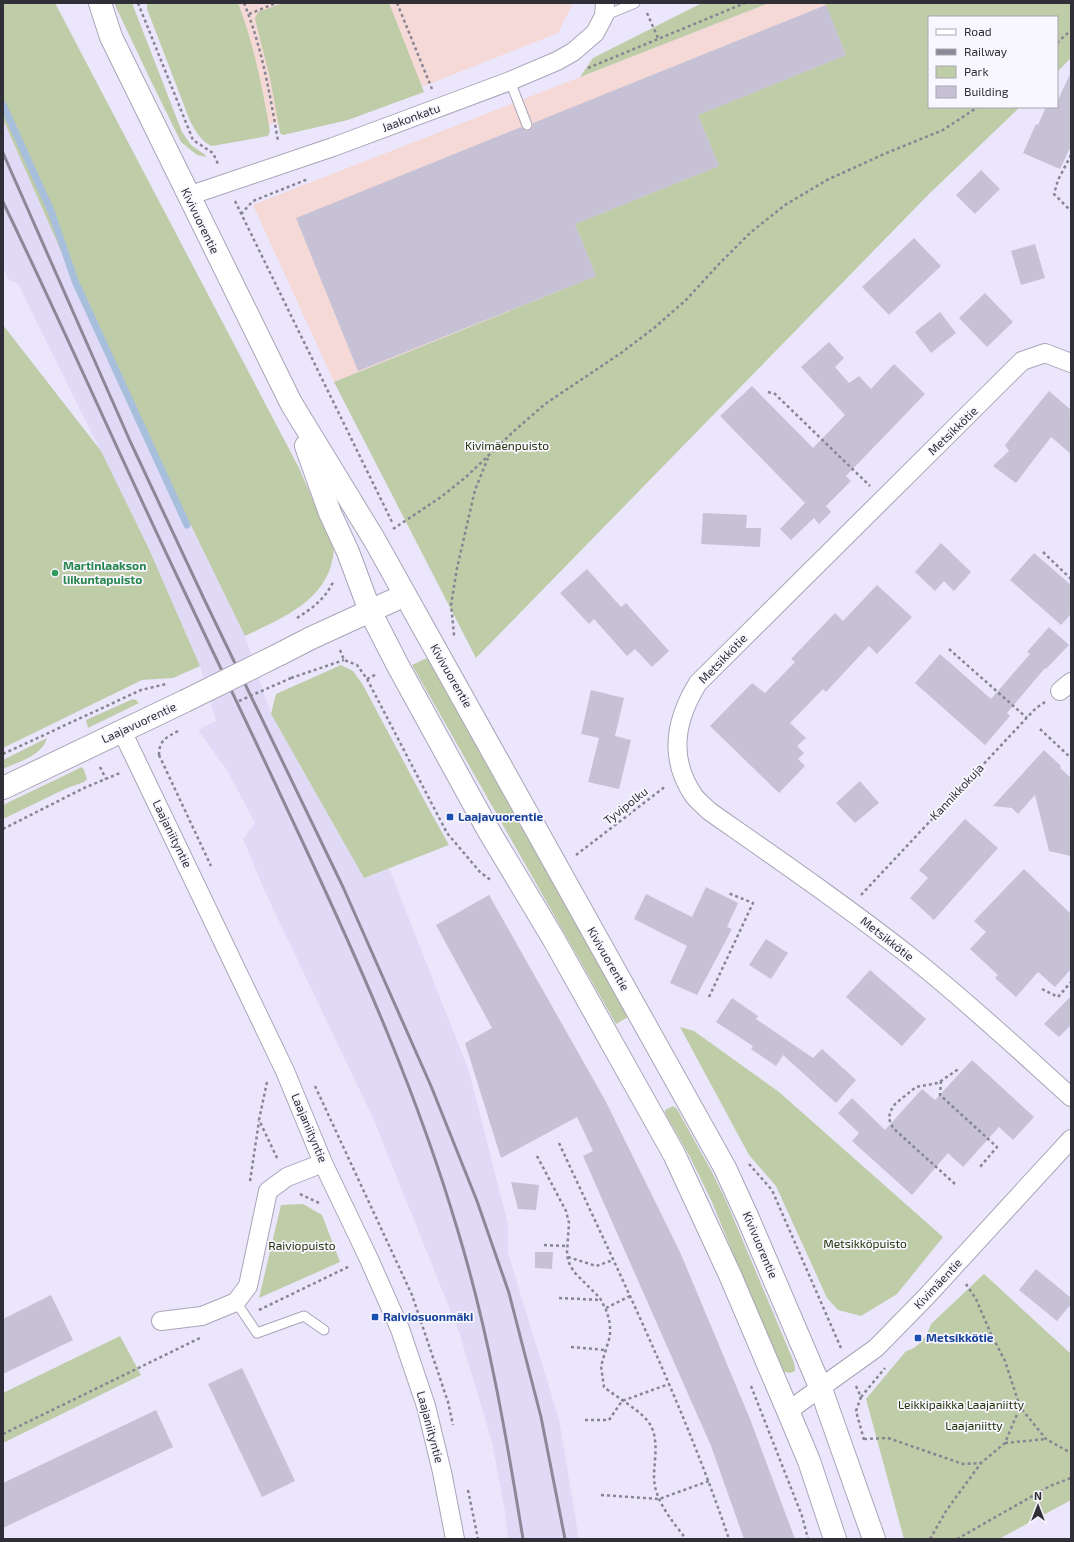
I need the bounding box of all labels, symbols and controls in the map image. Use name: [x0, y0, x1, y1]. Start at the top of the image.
legend: [928, 16, 1058, 108]
text: Road: [964, 24, 992, 38]
text: Railway: [964, 44, 1008, 58]
text: Park: [964, 64, 989, 78]
text: Building: [964, 84, 1009, 98]
street label: Jaakonkatu: [380, 100, 442, 134]
street label: Kivivuorentie: [179, 185, 223, 256]
street label: Metsikkötie: [925, 403, 980, 457]
park label: Kivimäenpuisto: [465, 438, 549, 452]
place label: Martinlaakson liikuntapuisto: [63, 558, 146, 586]
marker: Martinlaakson liikuntapuisto: [50, 568, 60, 578]
street label: Metsikkötie: [695, 631, 749, 686]
street label: Kivivuorentie: [428, 641, 476, 710]
street label: Laajavuorentie: [99, 699, 179, 746]
street label: Kannikkokuja: [927, 760, 987, 823]
street label: Tyvipolku: [601, 784, 650, 827]
street label: Laajaniityntie: [150, 797, 195, 870]
place label: Laajavuorentie: [458, 809, 543, 824]
marker: Laajavuorentie: [445, 812, 455, 822]
street label: Metsikkötie: [858, 913, 917, 963]
street label: Kivivuorentie: [585, 924, 633, 993]
street label: Laajaniityntie: [288, 1091, 331, 1165]
street label: Kivivuorentie: [741, 1209, 781, 1280]
park label: Metsikköpuisto: [823, 1236, 907, 1250]
park label: Raiviopuisto: [268, 1238, 336, 1252]
street label: Kivimäentie: [910, 1255, 964, 1311]
place label: Raiviosuonmäki: [383, 1309, 473, 1323]
marker: Raiviosuonmäki: [370, 1312, 380, 1322]
place label: Metsikkötie: [926, 1330, 994, 1344]
marker: Metsikkötie: [913, 1333, 923, 1343]
street label: Laajaniityntie: [414, 1389, 447, 1464]
park label: Leikkipaikka Laajaniitty: [898, 1397, 1025, 1412]
park label: Laajaniitty: [945, 1418, 1003, 1433]
north arrow: [1018, 1486, 1058, 1526]
text: N: [1034, 1489, 1042, 1502]

